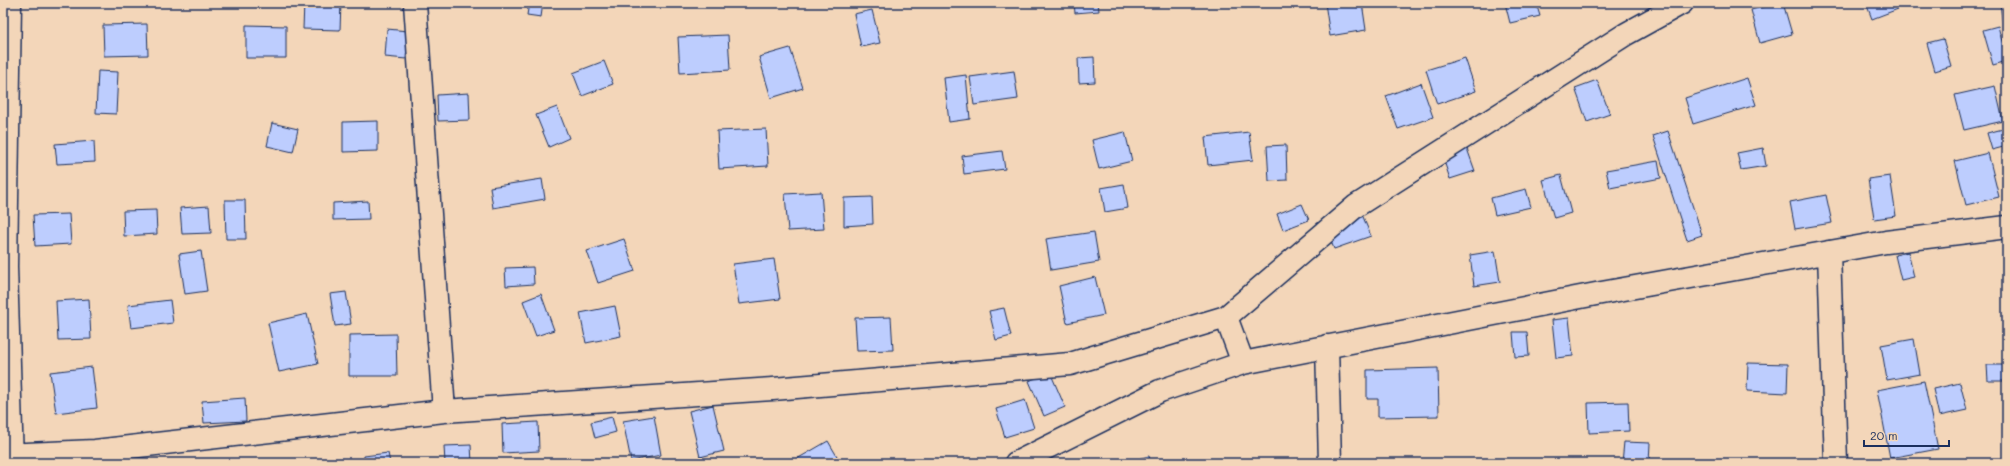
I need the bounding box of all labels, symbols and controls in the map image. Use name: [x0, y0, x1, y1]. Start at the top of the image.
scale bar: [1864, 422, 1949, 448]
text: 20 m: [1870, 427, 1898, 443]

